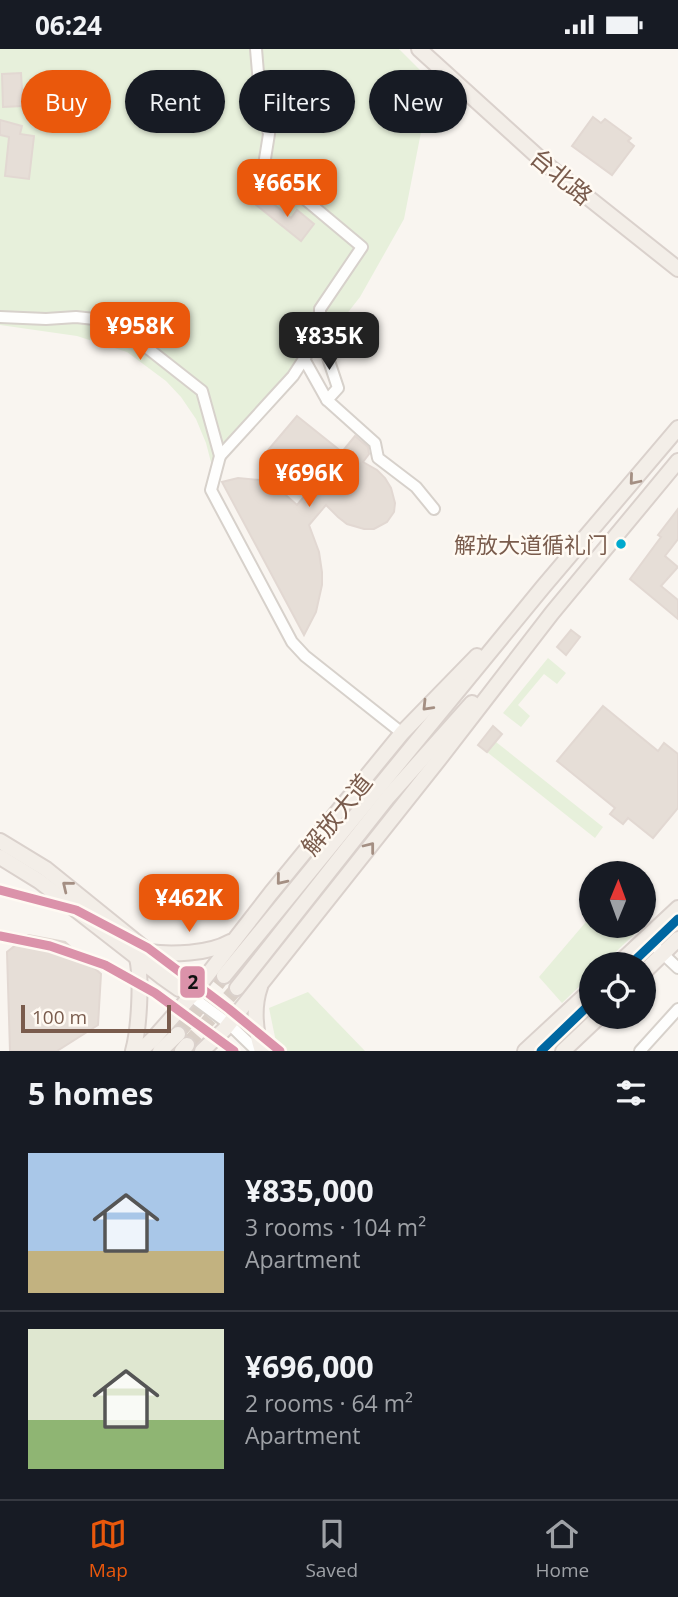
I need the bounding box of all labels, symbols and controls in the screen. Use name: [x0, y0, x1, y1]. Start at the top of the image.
text: 06:24: [35, 7, 102, 43]
chip: Buy: [21, 70, 111, 133]
chip: Rent: [125, 70, 225, 133]
chip: Filters: [239, 70, 355, 133]
chip: New: [369, 70, 467, 133]
street label: 台北路: [524, 140, 600, 212]
pin: ¥665K: [238, 159, 336, 219]
text: ¥665K: [253, 166, 321, 198]
pin: ¥958K: [91, 303, 189, 362]
text: ¥958K: [106, 309, 174, 341]
pin: ¥835K: [280, 313, 378, 372]
text: ¥835K: [295, 319, 363, 351]
pin: ¥696K: [260, 449, 358, 509]
text: ¥696K: [275, 456, 343, 488]
one-way arrow: [630, 471, 642, 484]
place label: 解放大道循礼门: [454, 529, 608, 559]
marker: 解放大道循礼门: [614, 537, 628, 551]
one-way arrow: [423, 698, 436, 711]
street label: 解放大道: [293, 766, 379, 862]
one-way arrow: [361, 842, 374, 854]
north arrow: [579, 861, 656, 938]
map controls: [579, 861, 656, 1029]
one-way arrow: [277, 872, 289, 885]
pin: ¥462K: [140, 875, 238, 934]
text: ¥462K: [155, 881, 223, 913]
one-way arrow: [62, 882, 75, 894]
button: locate: [579, 952, 656, 1029]
line badge: 2: [179, 965, 206, 999]
text: 2: [188, 969, 199, 995]
scale bar: [21, 1002, 172, 1034]
text: 100 m: [32, 1004, 87, 1030]
text: 5 homes: [28, 1073, 153, 1114]
icon: filters: [612, 1074, 650, 1112]
text: ¥835,000: [245, 1170, 374, 1211]
icon: home: [84, 1181, 168, 1265]
text: 3 rooms · 104 m²: [245, 1211, 426, 1243]
text: Apartment: [245, 1243, 361, 1275]
text: ¥696,000: [245, 1346, 374, 1387]
icon: home: [84, 1357, 168, 1441]
text: 2 rooms · 64 m²: [245, 1387, 413, 1419]
text: Apartment: [245, 1419, 361, 1451]
tab: Map: [89, 1515, 128, 1583]
tab: Saved: [305, 1515, 358, 1583]
tab: Home: [536, 1515, 589, 1583]

